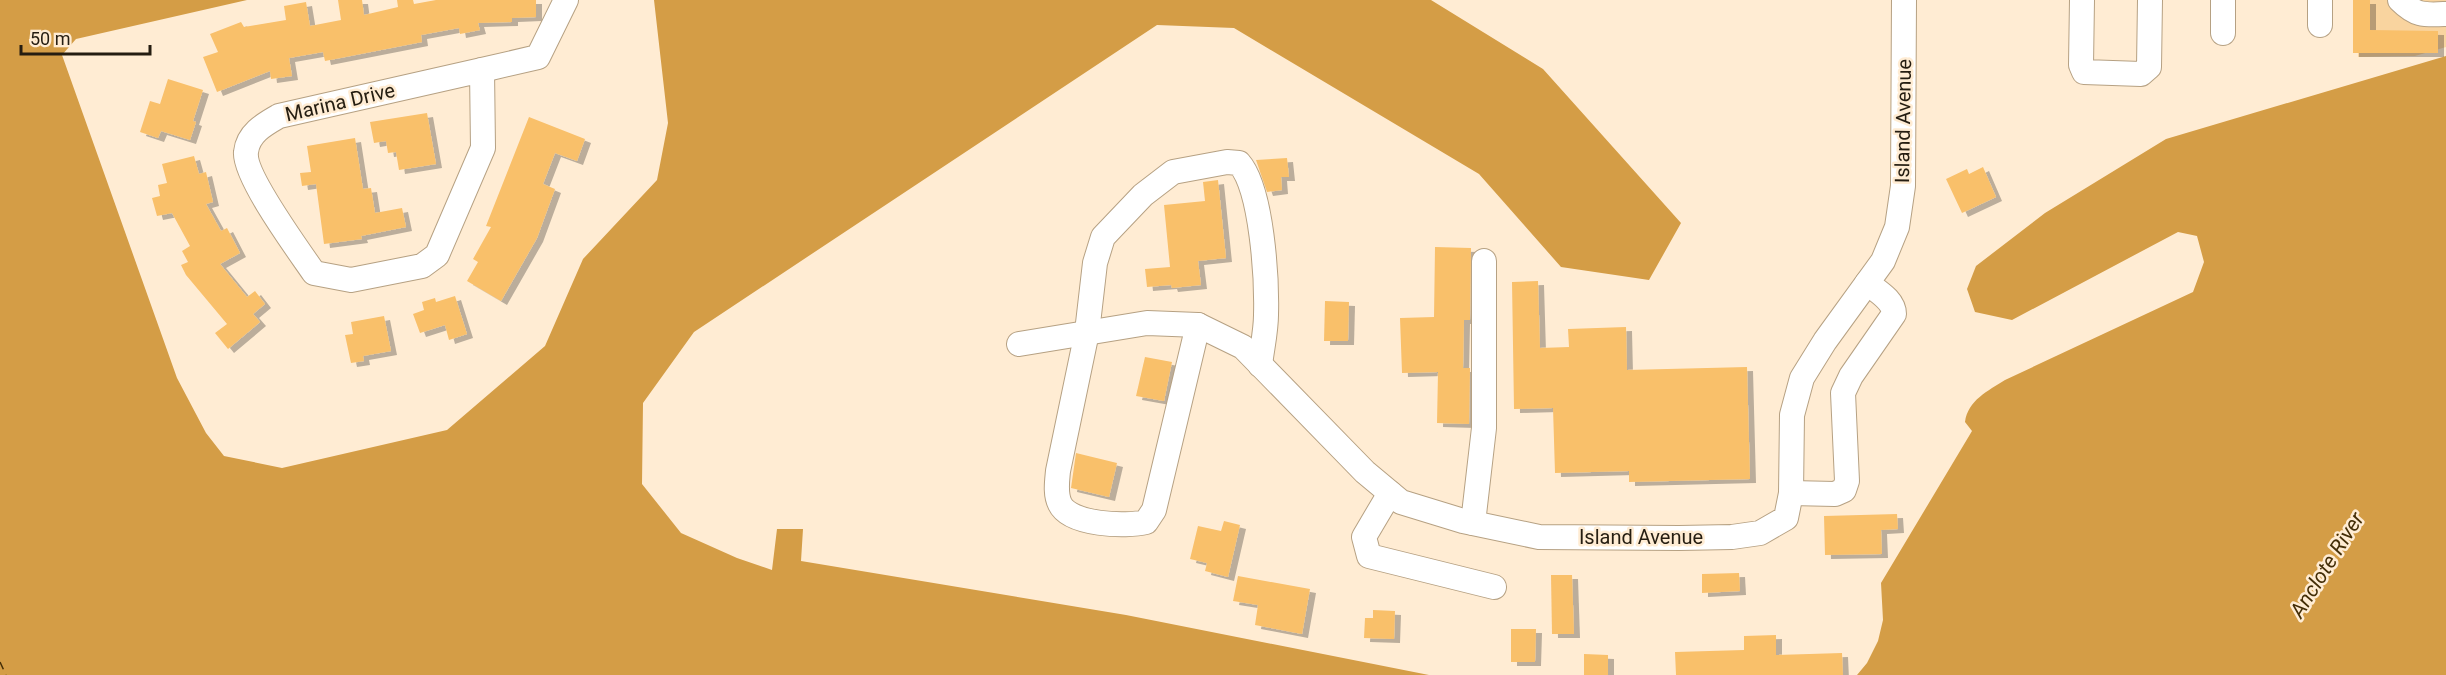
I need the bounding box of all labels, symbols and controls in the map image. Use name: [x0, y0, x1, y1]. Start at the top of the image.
scale bar: [21, 18, 150, 56]
text: 50 m: [30, 28, 70, 49]
street label: Island Avenue: [1890, 59, 1916, 183]
street label: Marina Drive: [283, 78, 397, 126]
water label: Anclote River: [2285, 507, 2369, 623]
street label: Island Avenue: [1579, 525, 1703, 549]

